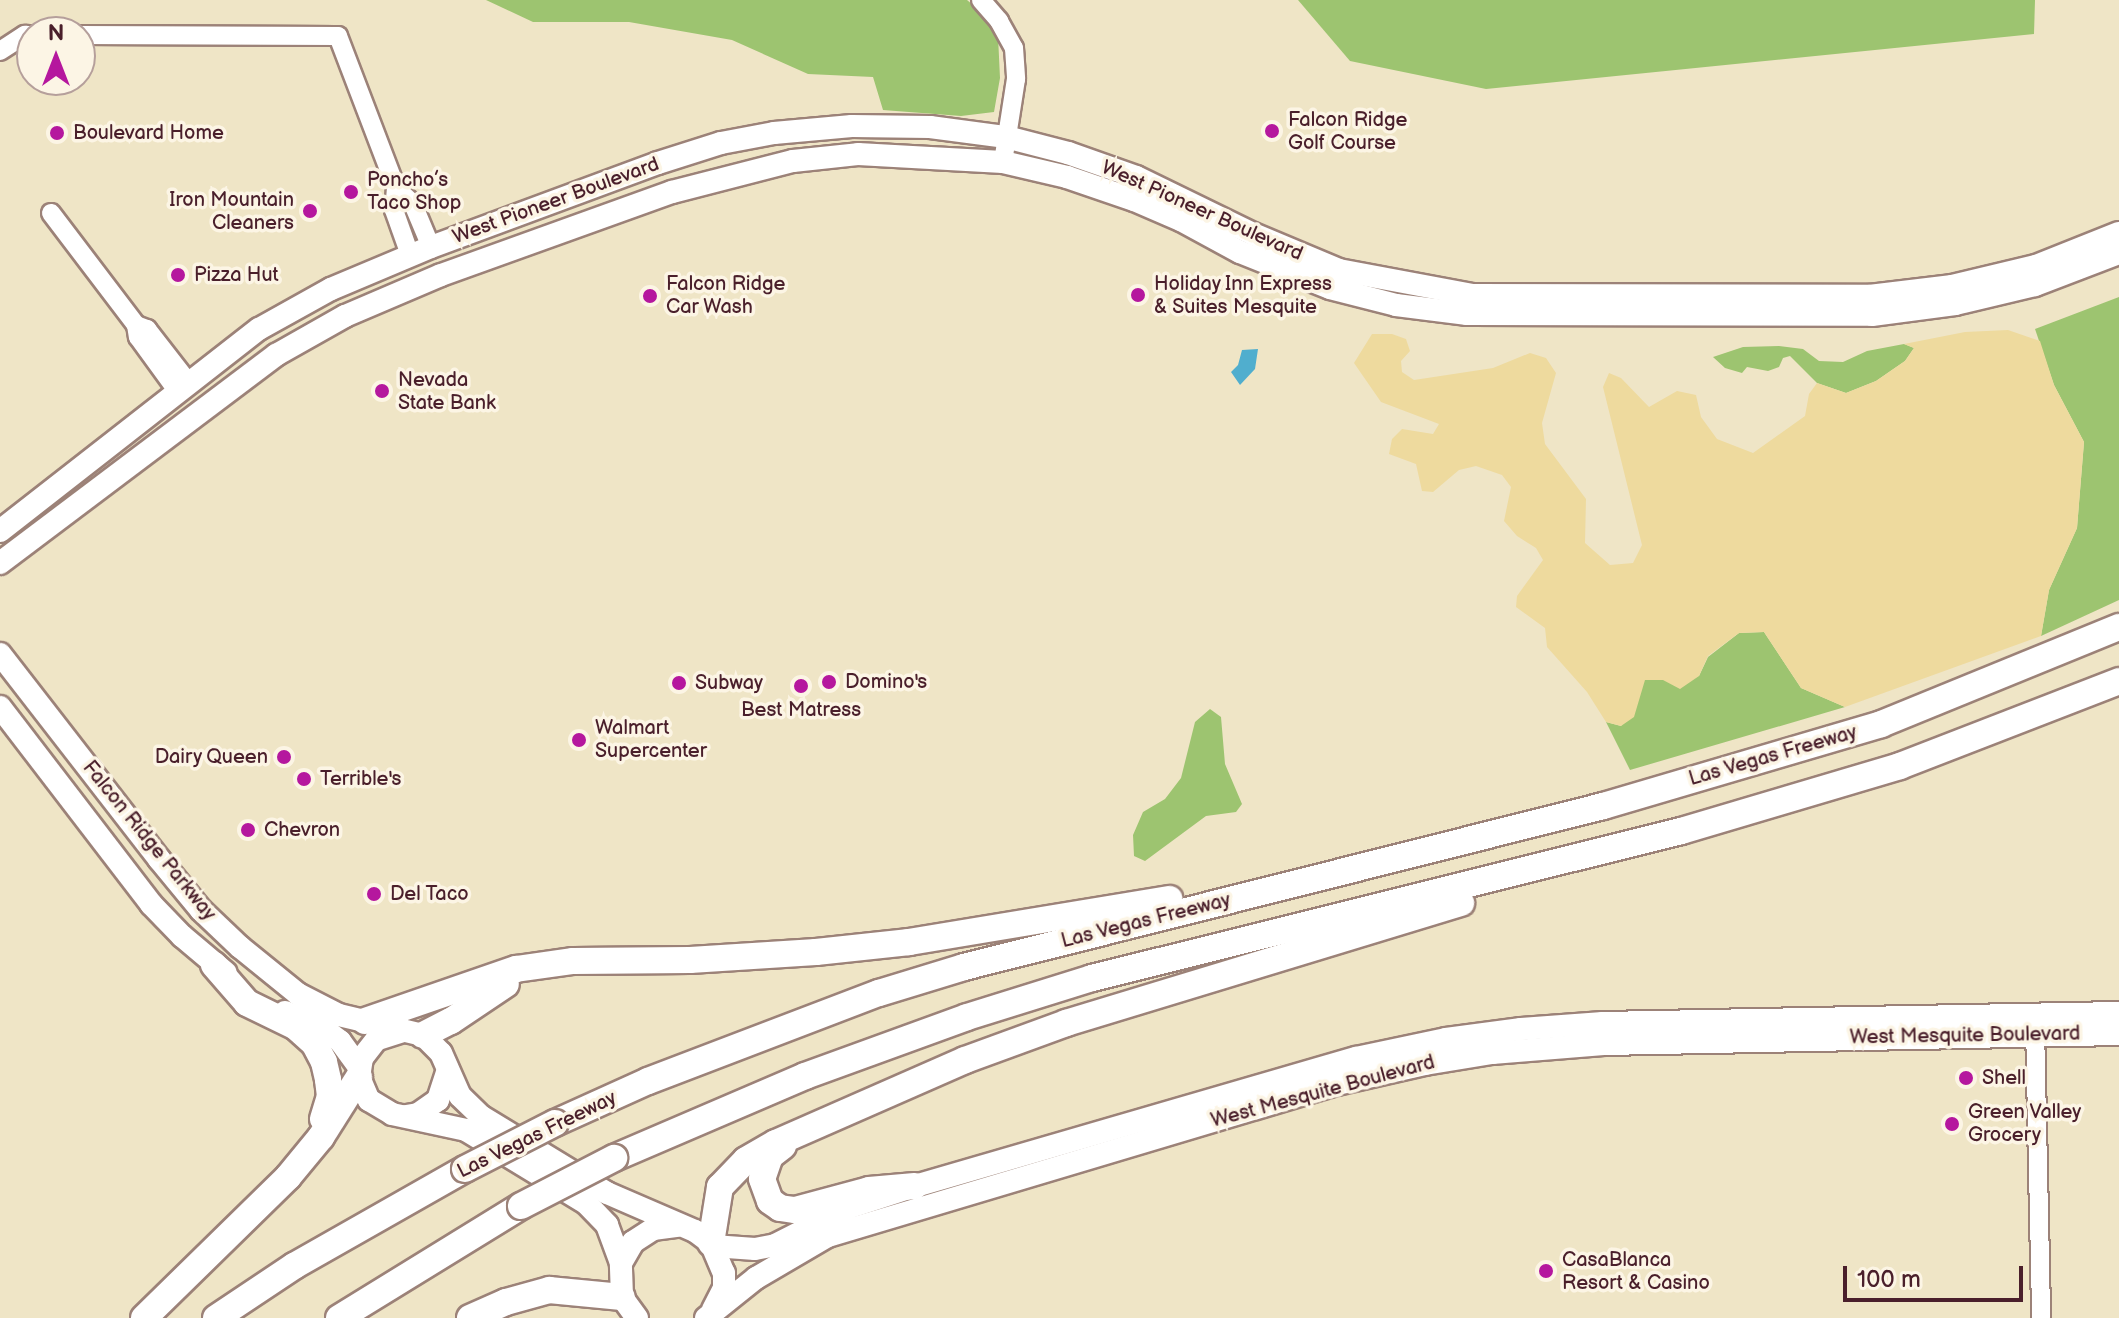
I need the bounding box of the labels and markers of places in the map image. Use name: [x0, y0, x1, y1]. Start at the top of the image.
place label: Falcon Ridge Golf Course: [1288, 108, 1407, 155]
place label: Boulevard Home: [73, 121, 224, 145]
marker: Falcon Ridge Golf Course: [1263, 122, 1281, 140]
marker: Boulevard Home: [48, 124, 66, 142]
place label: Poncho’s Taco Shop: [367, 168, 462, 215]
marker: Poncho’s Taco Shop: [342, 183, 360, 201]
place label: Iron Mountain Cleaners: [169, 188, 294, 235]
marker: Iron Mountain Cleaners: [301, 202, 319, 220]
place label: Pizza Hut: [194, 263, 279, 287]
marker: Pizza Hut: [169, 266, 187, 284]
place label: Falcon Ridge Car Wash: [666, 272, 785, 319]
place label: Holiday Inn Express & Suites Mesquite: [1154, 272, 1333, 319]
marker: Holiday Inn Express & Suites Mesquite: [1129, 286, 1147, 304]
marker: Falcon Ridge Car Wash: [641, 287, 659, 305]
place label: Nevada State Bank: [398, 368, 496, 415]
marker: Nevada State Bank: [373, 382, 391, 400]
place label: Domino's: [845, 670, 927, 694]
place label: Subway: [695, 671, 763, 695]
marker: Domino's: [820, 673, 838, 691]
marker: Subway: [670, 674, 688, 692]
marker: Best Matress: [792, 677, 810, 695]
place label: Best Matress: [741, 698, 861, 722]
place label: Walmart Supercenter: [595, 716, 707, 763]
marker: Walmart Supercenter: [570, 731, 588, 749]
place label: Dairy Queen: [153, 745, 268, 769]
marker: Dairy Queen: [275, 748, 293, 766]
place label: Terrible's: [320, 767, 401, 791]
marker: Terrible's: [295, 770, 313, 788]
place label: Chevron: [264, 818, 340, 842]
marker: Chevron: [239, 821, 257, 839]
place label: Del Taco: [390, 882, 469, 906]
marker: Del Taco: [365, 885, 383, 903]
place label: Shell: [1982, 1066, 2026, 1090]
marker: Shell: [1957, 1069, 1975, 1087]
place label: Green Valley Grocery: [1968, 1100, 2082, 1147]
marker: Green Valley Grocery: [1943, 1115, 1961, 1133]
place label: CasaBlanca Resort & Casino: [1562, 1248, 1710, 1295]
marker: CasaBlanca Resort & Casino: [1537, 1262, 1555, 1280]

